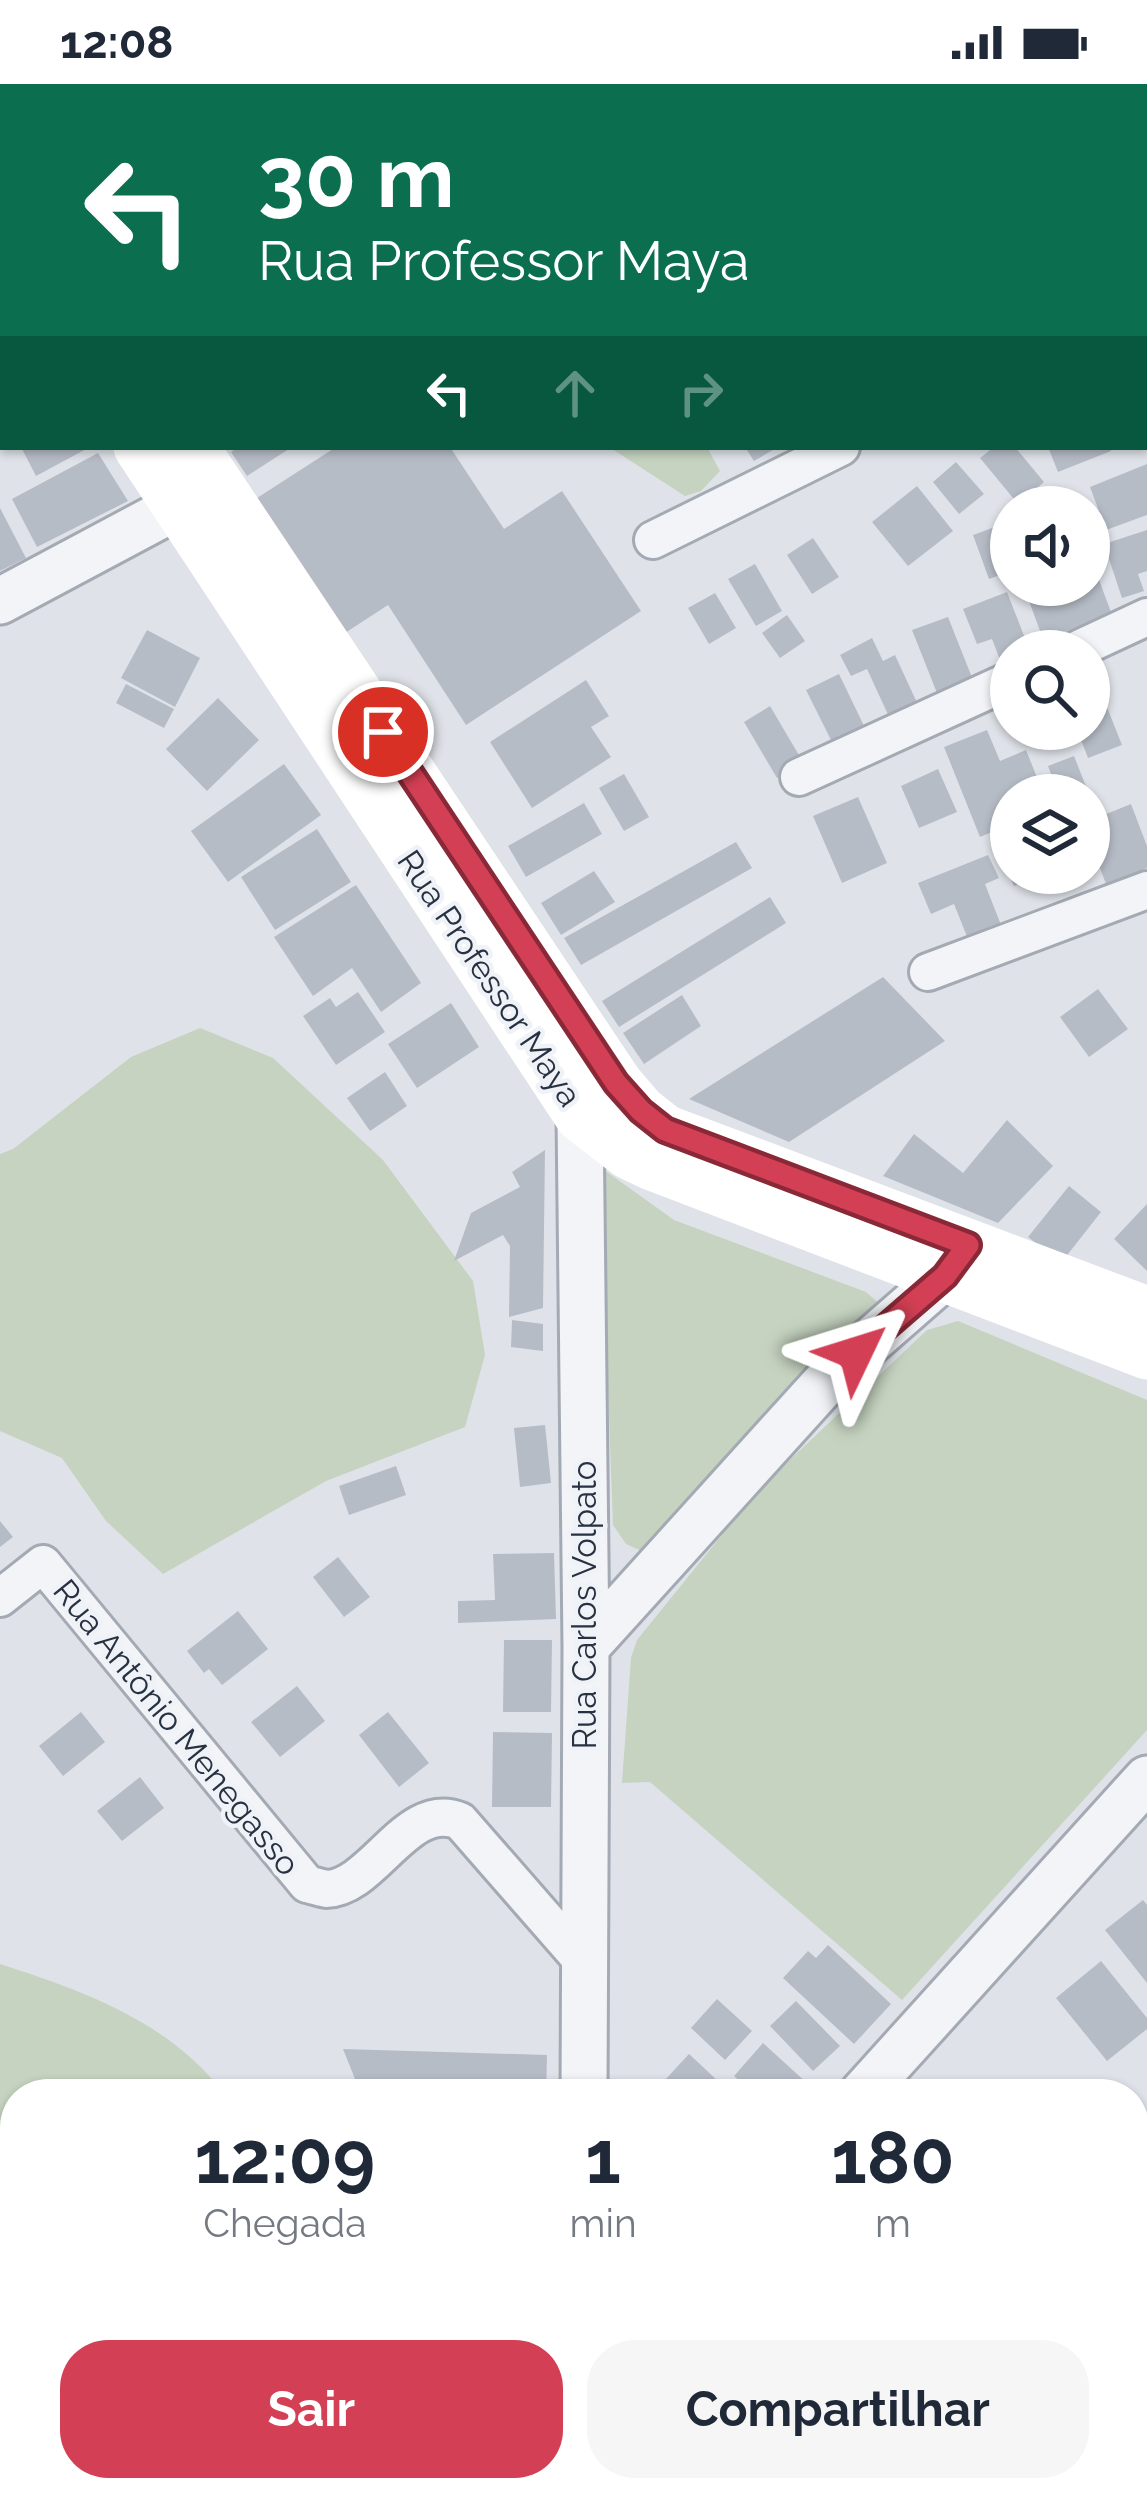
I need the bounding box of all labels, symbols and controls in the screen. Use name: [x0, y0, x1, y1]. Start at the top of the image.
text: 12:08: [60, 16, 174, 69]
text: 30 m: [258, 128, 455, 227]
icon: left: [60, 132, 216, 288]
text: Rua Professor Maya: [258, 229, 749, 293]
icon: left: [416, 360, 482, 426]
icon: ahead: [542, 360, 608, 426]
icon: right: [668, 360, 734, 426]
map controls: [990, 486, 1110, 894]
button: sound: [990, 486, 1110, 606]
button: search: [990, 630, 1110, 750]
pin: [332, 681, 434, 783]
icon: arrive: [350, 699, 416, 765]
button: layers: [990, 774, 1110, 894]
street label: Rua Professor Maya: [389, 843, 590, 1114]
position arrow: [793, 1290, 919, 1416]
street label: Rua Carlos Volpato: [565, 1461, 604, 1749]
street label: Rua Antônio Menegasso: [45, 1572, 308, 1883]
text: 12:09: [195, 2115, 375, 2200]
text: 1: [585, 2115, 621, 2200]
text: 180: [831, 2115, 954, 2200]
text: Chegada: [203, 2200, 366, 2246]
text: min: [570, 2200, 637, 2246]
text: m: [875, 2200, 911, 2246]
button: Sair: [60, 2340, 563, 2478]
button: Compartilhar: [587, 2340, 1089, 2478]

